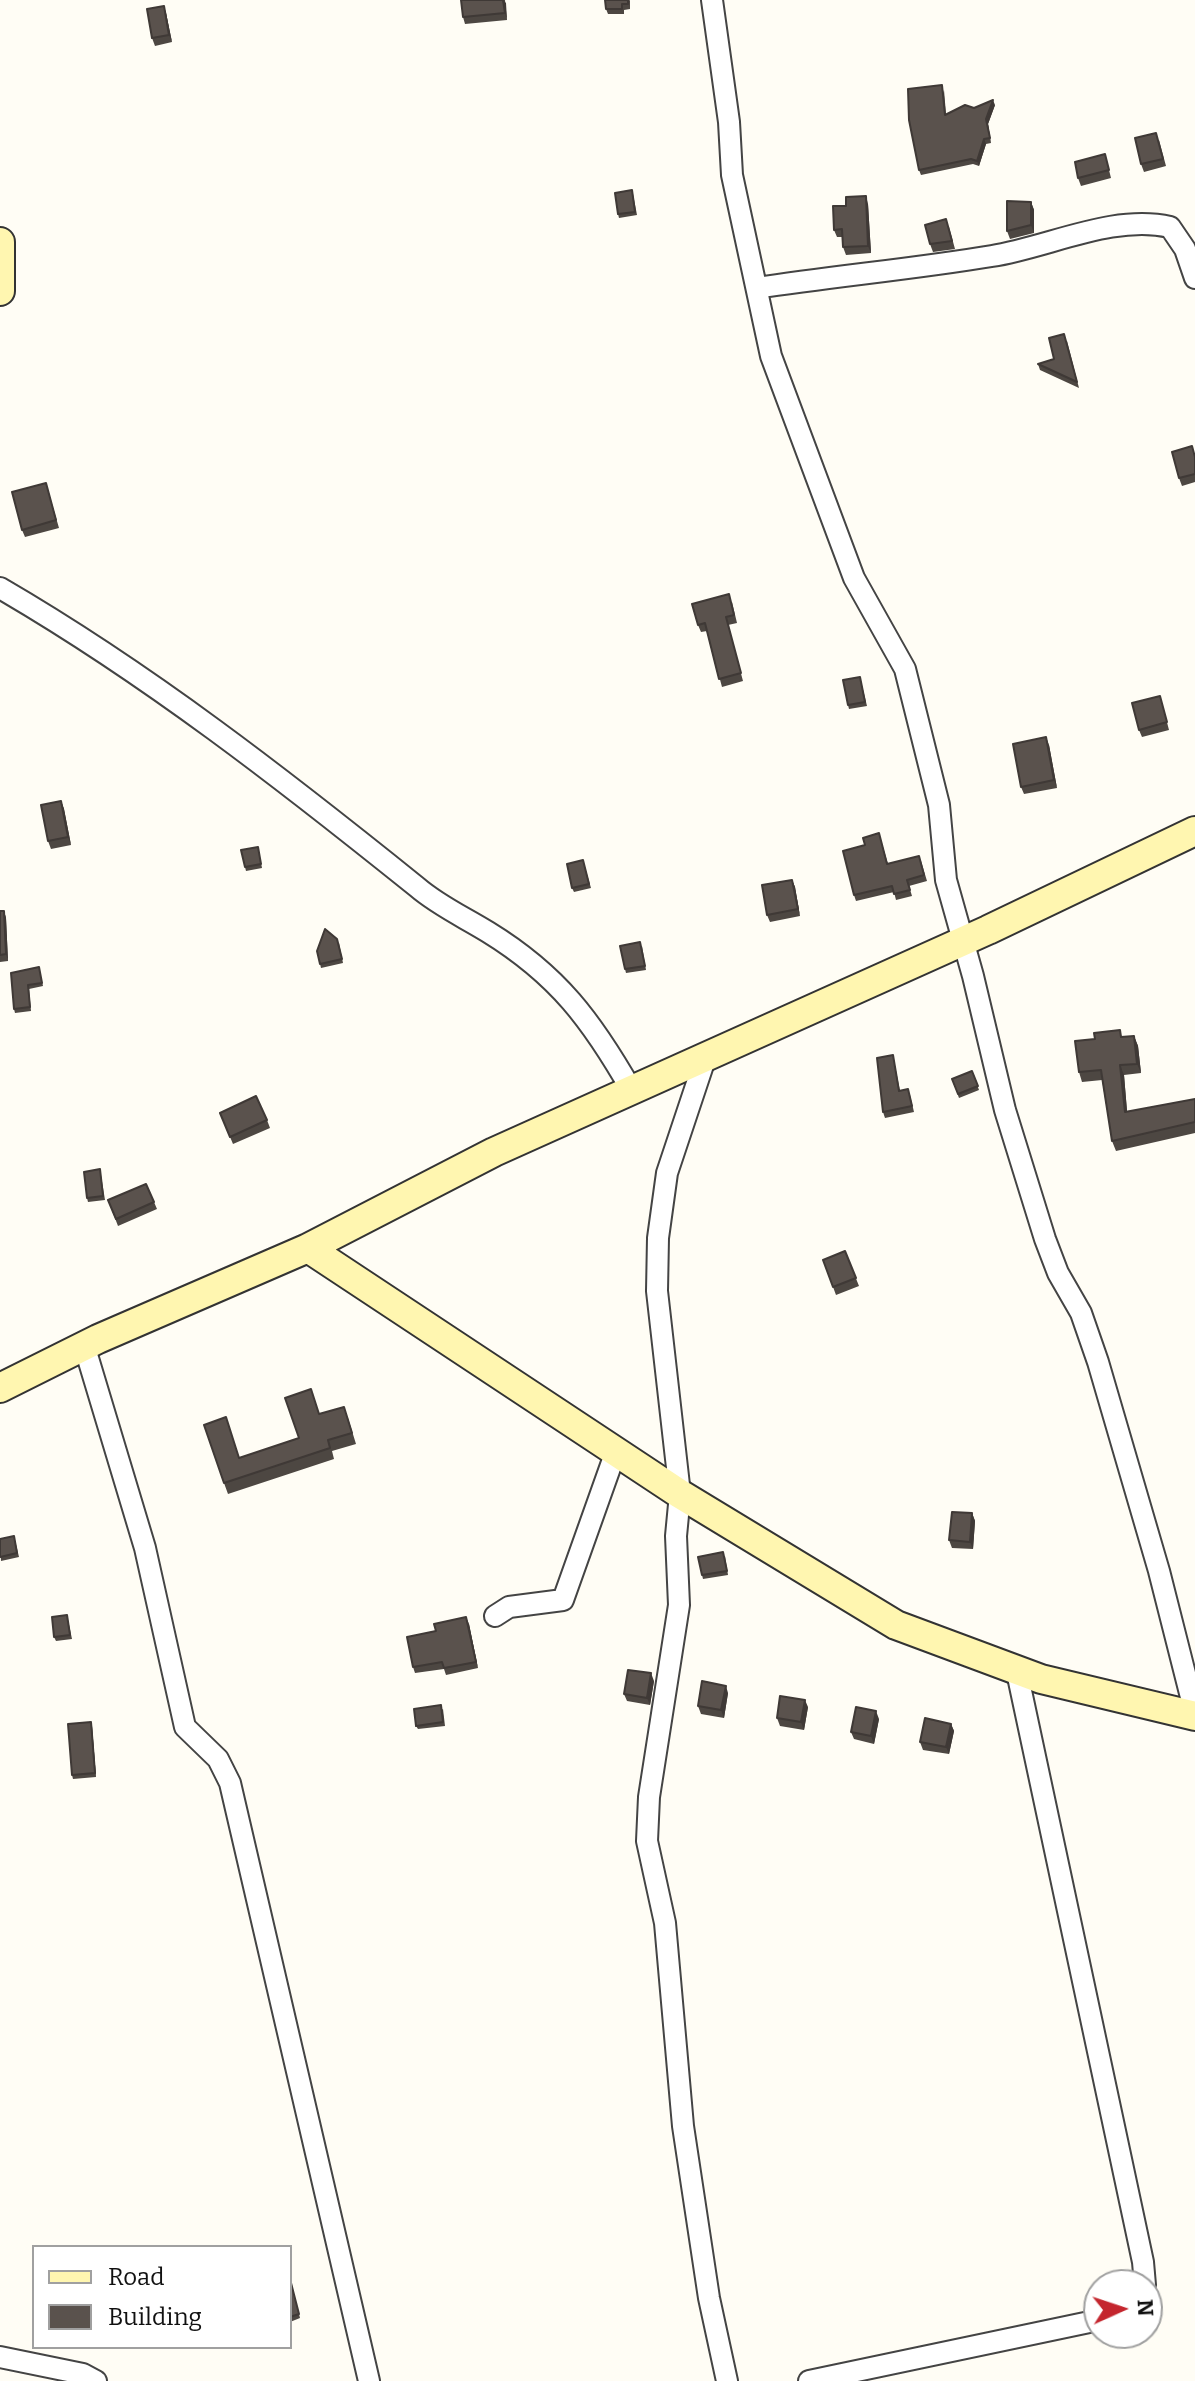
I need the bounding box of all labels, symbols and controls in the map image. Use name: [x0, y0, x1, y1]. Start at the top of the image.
legend: [32, 2245, 292, 2349]
text: Road: [108, 2263, 164, 2291]
north arrow: [1083, 2269, 1163, 2349]
text: N: [1132, 2299, 1159, 2317]
text: Building: [108, 2303, 202, 2331]

